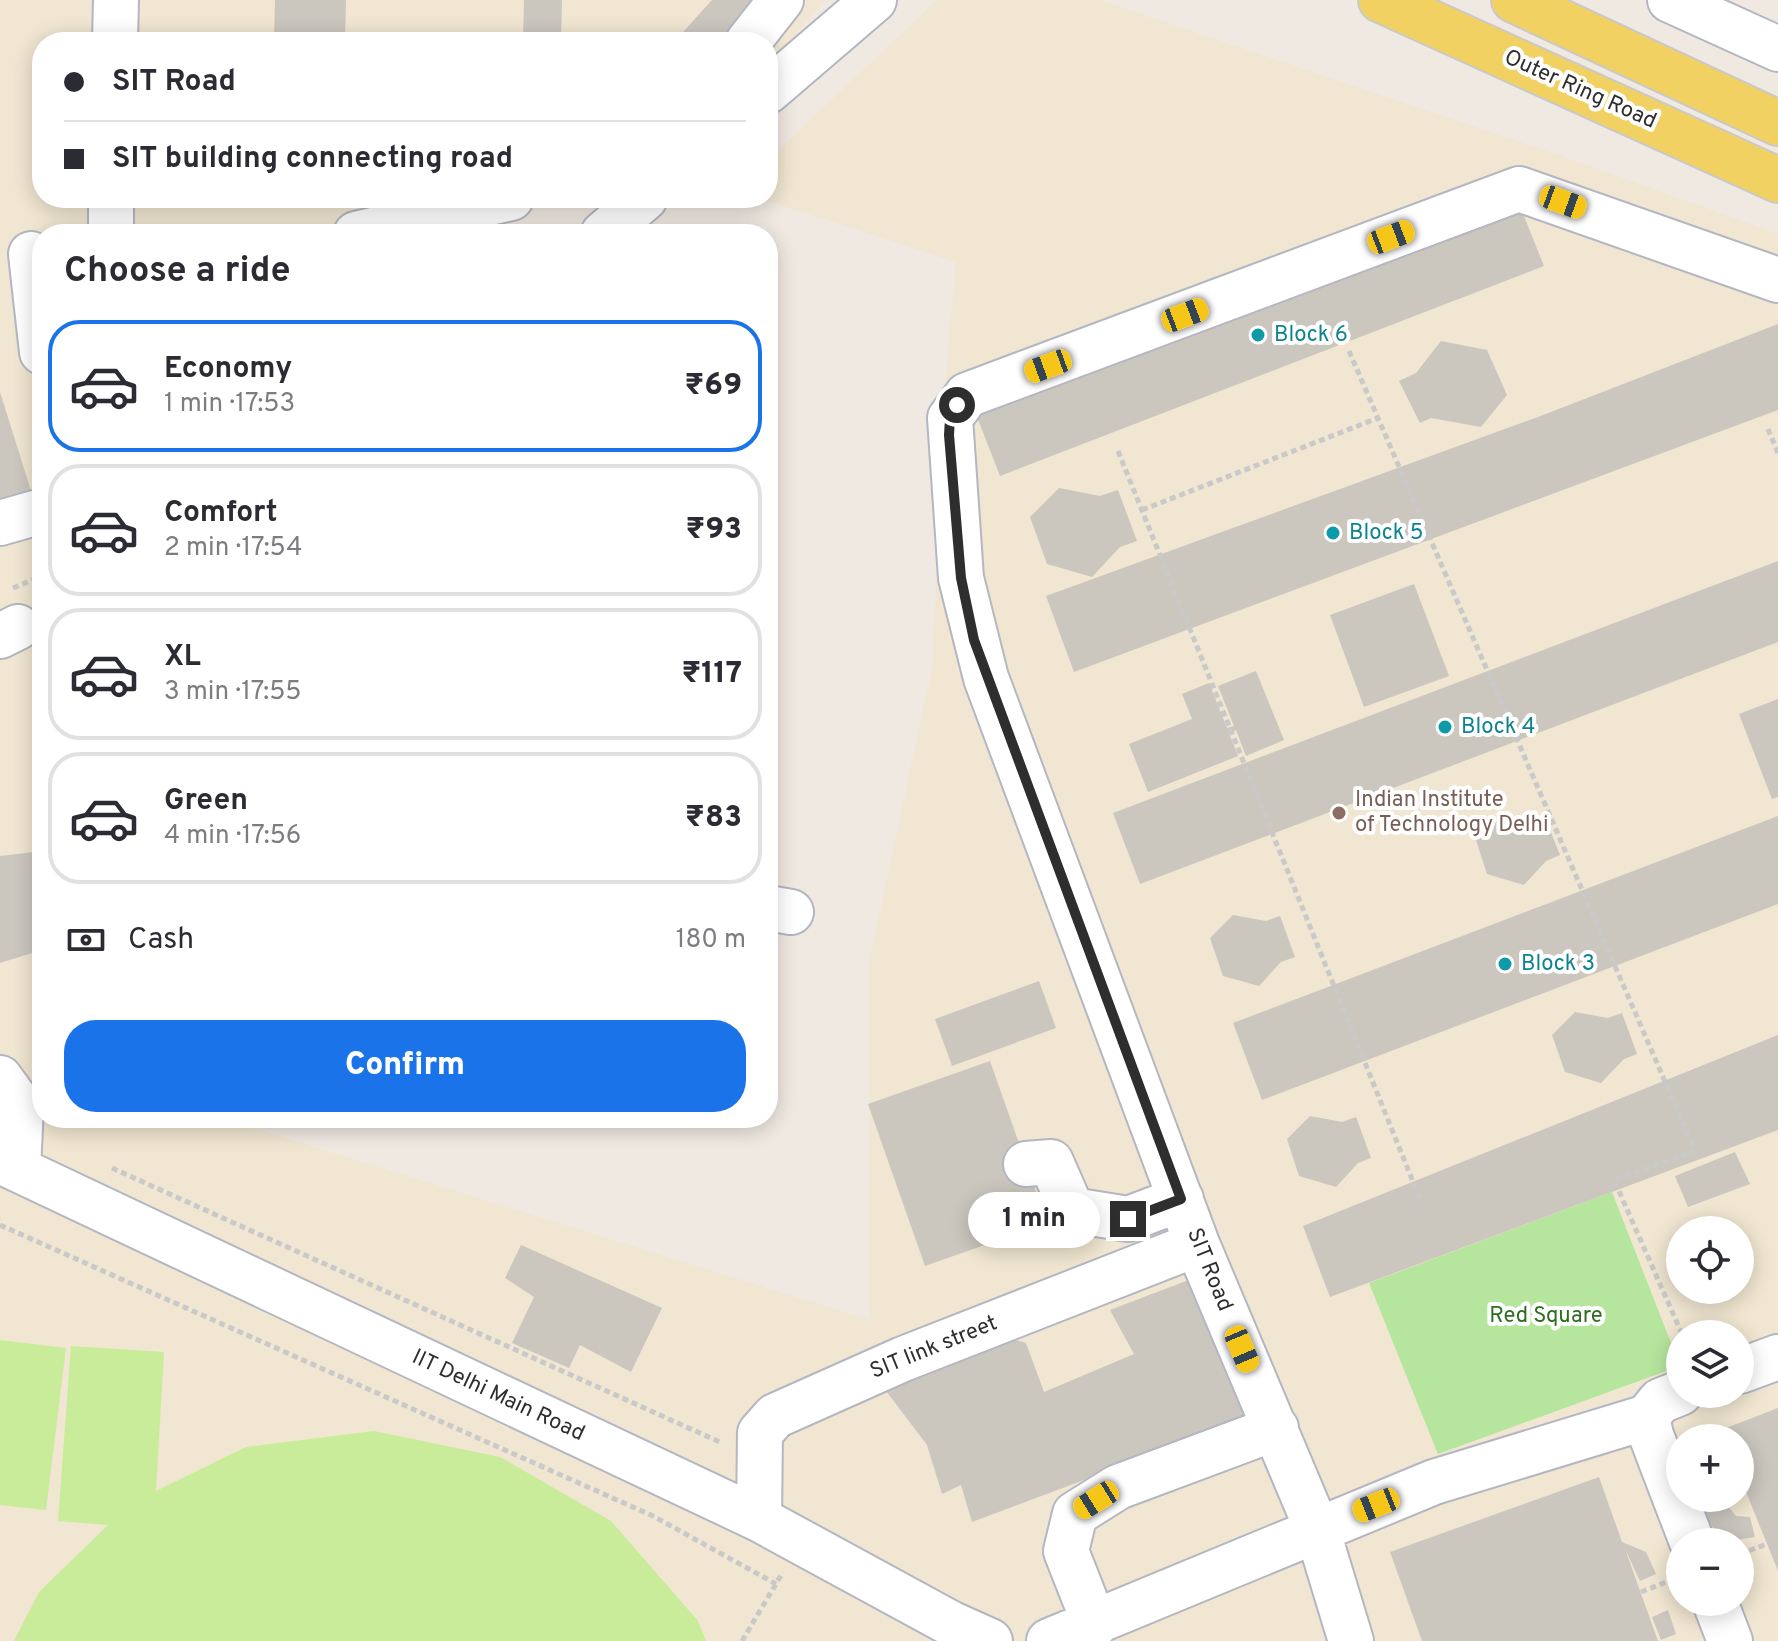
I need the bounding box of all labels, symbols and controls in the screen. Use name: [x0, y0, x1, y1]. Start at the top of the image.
street label: Outer Ring Road: [1500, 44, 1660, 136]
text: SIT Road: [112, 64, 236, 101]
text: SIT building connecting road: [112, 141, 513, 178]
car: [1536, 183, 1590, 221]
car: [1364, 217, 1418, 257]
text: Choose a ride: [64, 249, 290, 295]
car: [1158, 295, 1212, 335]
place label: Block 6: [1274, 322, 1348, 349]
marker: Block 6: [1249, 326, 1267, 344]
car: [1021, 347, 1075, 385]
icon: car: [68, 350, 140, 422]
text: Economy: [164, 351, 292, 388]
text: ₹69: [684, 368, 742, 405]
route start: [939, 387, 975, 423]
text: 1 min · 17:53: [164, 388, 295, 421]
icon: car: [68, 494, 140, 566]
text: Comfort: [164, 495, 277, 532]
text: ₹93: [686, 512, 742, 549]
place label: Block 5: [1349, 520, 1423, 547]
marker: Block 5: [1324, 524, 1342, 542]
text: 2 min · 17:54: [164, 532, 302, 565]
icon: car: [68, 638, 140, 710]
text: XL: [164, 639, 201, 676]
text: ₹117: [681, 656, 742, 693]
text: 3 min · 17:55: [164, 676, 302, 709]
place label: Block 4: [1461, 714, 1535, 741]
marker: Block 4: [1436, 718, 1454, 736]
icon: car: [68, 782, 140, 854]
text: Green: [164, 783, 248, 820]
place label: Indian Institute of Technology Delhi: [1355, 787, 1549, 839]
text: ₹83: [685, 800, 742, 837]
marker: Indian Institute of Technology Delhi: [1330, 804, 1348, 822]
text: 4 min · 17:56: [164, 820, 301, 853]
icon: cash: [64, 918, 108, 962]
text: Cash: [128, 922, 194, 959]
text: 180 m: [676, 924, 746, 957]
place label: Block 3: [1521, 951, 1595, 978]
marker: Block 3: [1496, 955, 1514, 973]
button: Confirm: [64, 1020, 746, 1112]
callout: 1 min: [968, 1191, 1100, 1247]
route end: [1110, 1201, 1146, 1237]
text: 1 min: [1002, 1203, 1066, 1236]
map controls: [1666, 1216, 1754, 1616]
button: locate: [1666, 1216, 1754, 1304]
street label: SIT Road: [1180, 1224, 1238, 1316]
park label: Red Square: [1489, 1303, 1603, 1330]
street label: SIT link street: [866, 1310, 1002, 1386]
button: layers: [1666, 1320, 1754, 1408]
car: [1222, 1322, 1262, 1376]
street label: IIT Delhi Main Road: [407, 1344, 589, 1448]
button: +: [1666, 1424, 1754, 1512]
car: [1069, 1477, 1123, 1523]
car: [1349, 1485, 1403, 1525]
button: −: [1666, 1528, 1754, 1616]

